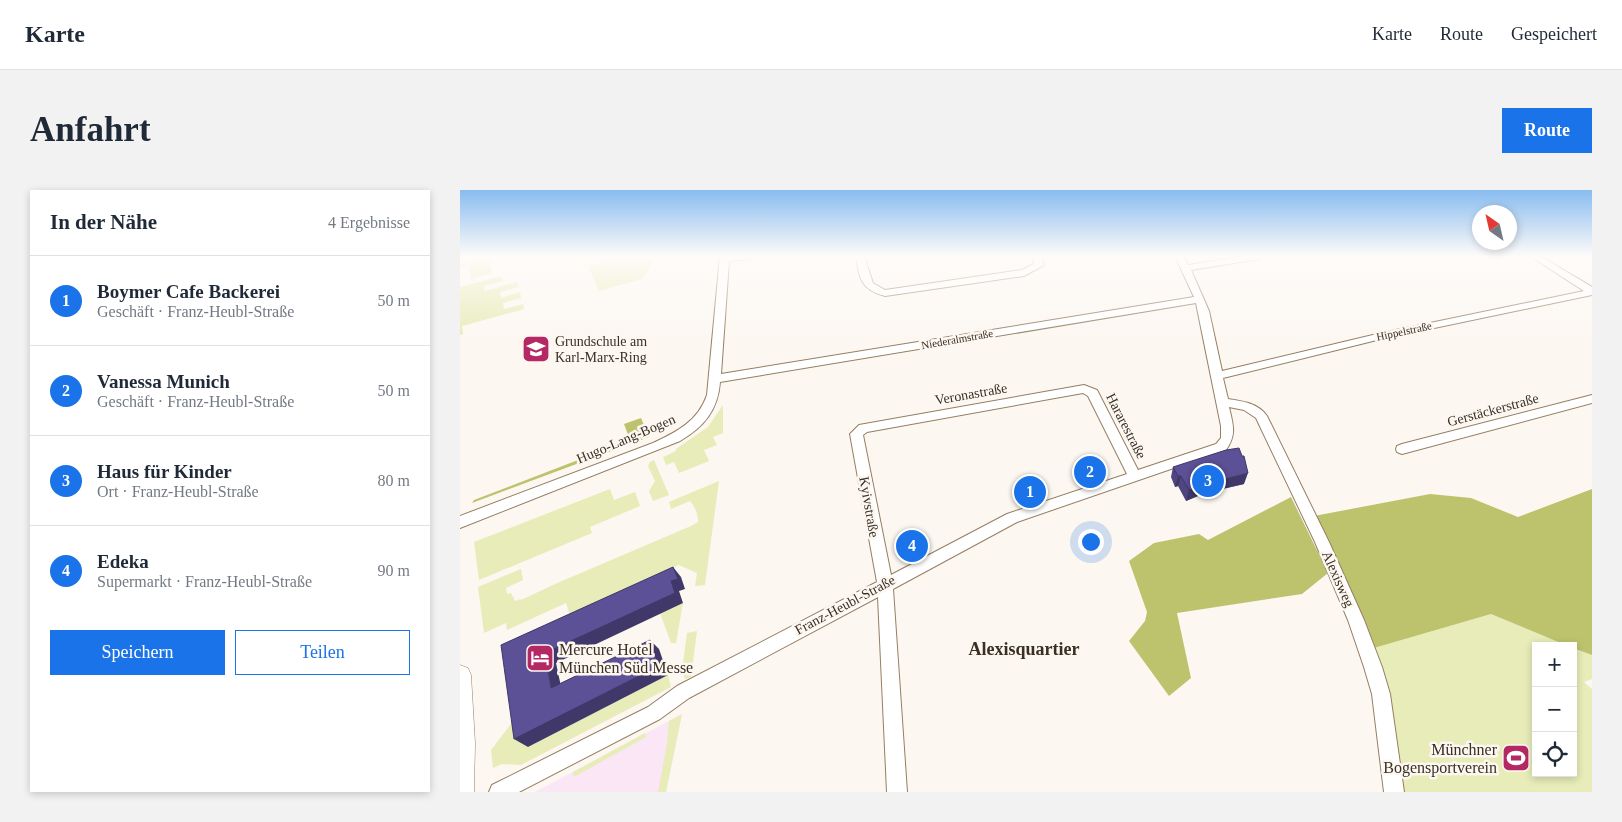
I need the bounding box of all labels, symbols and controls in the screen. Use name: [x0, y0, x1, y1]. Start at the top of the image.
text: Karte: [25, 21, 85, 47]
text: Karte: [1372, 24, 1412, 44]
text: Route: [1440, 24, 1483, 44]
text: Gespeichert: [1511, 24, 1597, 44]
button: Route: [1502, 108, 1592, 153]
text: Anfahrt: [30, 110, 151, 149]
north arrow: [1472, 205, 1517, 250]
text: In der Nähe: [50, 210, 157, 234]
text: 4 Ergebnisse: [328, 214, 410, 231]
text: Boymer Cafe Backerei: [97, 281, 280, 302]
text: 1: [62, 292, 70, 309]
text: 50 m: [378, 292, 410, 309]
text: Geschäft · Franz-Heubl-Straße: [97, 303, 294, 320]
street label: Hippelstraße: [1375, 319, 1433, 343]
street label: Niederalmstraße: [920, 327, 994, 351]
school or university icon: Grundschule am Karl-Marx-Ring: [521, 334, 551, 364]
place label: Grundschule am Karl-Marx-Ring: [555, 334, 647, 365]
text: Vanessa Munich: [97, 371, 230, 392]
street label: Veronastraße: [934, 380, 1008, 408]
text: 2: [62, 382, 70, 399]
text: 50 m: [378, 382, 410, 399]
street label: Hararestraße: [1103, 391, 1149, 461]
street label: Gerstäckerstraße: [1446, 391, 1540, 429]
text: Geschäft · Franz-Heubl-Straße: [97, 393, 294, 410]
street label: Hugo-Lang-Bogen: [574, 411, 678, 467]
pin: 2: [1074, 453, 1106, 491]
text: Haus für Kinder: [97, 461, 232, 482]
pin: 3: [1192, 462, 1224, 500]
text: 3: [62, 472, 70, 489]
text: 80 m: [378, 472, 410, 489]
pin: 1: [1014, 473, 1046, 511]
street label: Kyivstraße: [856, 475, 882, 539]
text: Ort · Franz-Heubl-Straße: [97, 483, 259, 500]
pin: 4: [896, 527, 928, 565]
your location: [1078, 529, 1104, 555]
street label: Alexisweg: [1319, 549, 1357, 609]
text: Edeka: [97, 551, 149, 572]
text: 4: [62, 562, 70, 579]
text: 90 m: [378, 562, 410, 579]
street label: Franz-Heubl-Straße: [792, 572, 898, 638]
text: Supermarkt · Franz-Heubl-Straße: [97, 573, 312, 590]
button: Speichern: [50, 630, 225, 675]
button: Teilen: [235, 630, 410, 675]
district label: Alexisquartier: [969, 639, 1079, 659]
place label: Mercure Hotel München Süd Messe: [559, 641, 693, 676]
map controls: [1532, 642, 1577, 777]
button: +: [1532, 642, 1577, 687]
hotel icon: Mercure Hotel München Süd Messe: [525, 643, 555, 673]
button: −: [1532, 687, 1577, 732]
button: locate: [1532, 732, 1577, 777]
place label: Münchner Bogensportverein: [1383, 741, 1498, 777]
sports icon: Münchner Bogensportverein: [1501, 743, 1531, 773]

